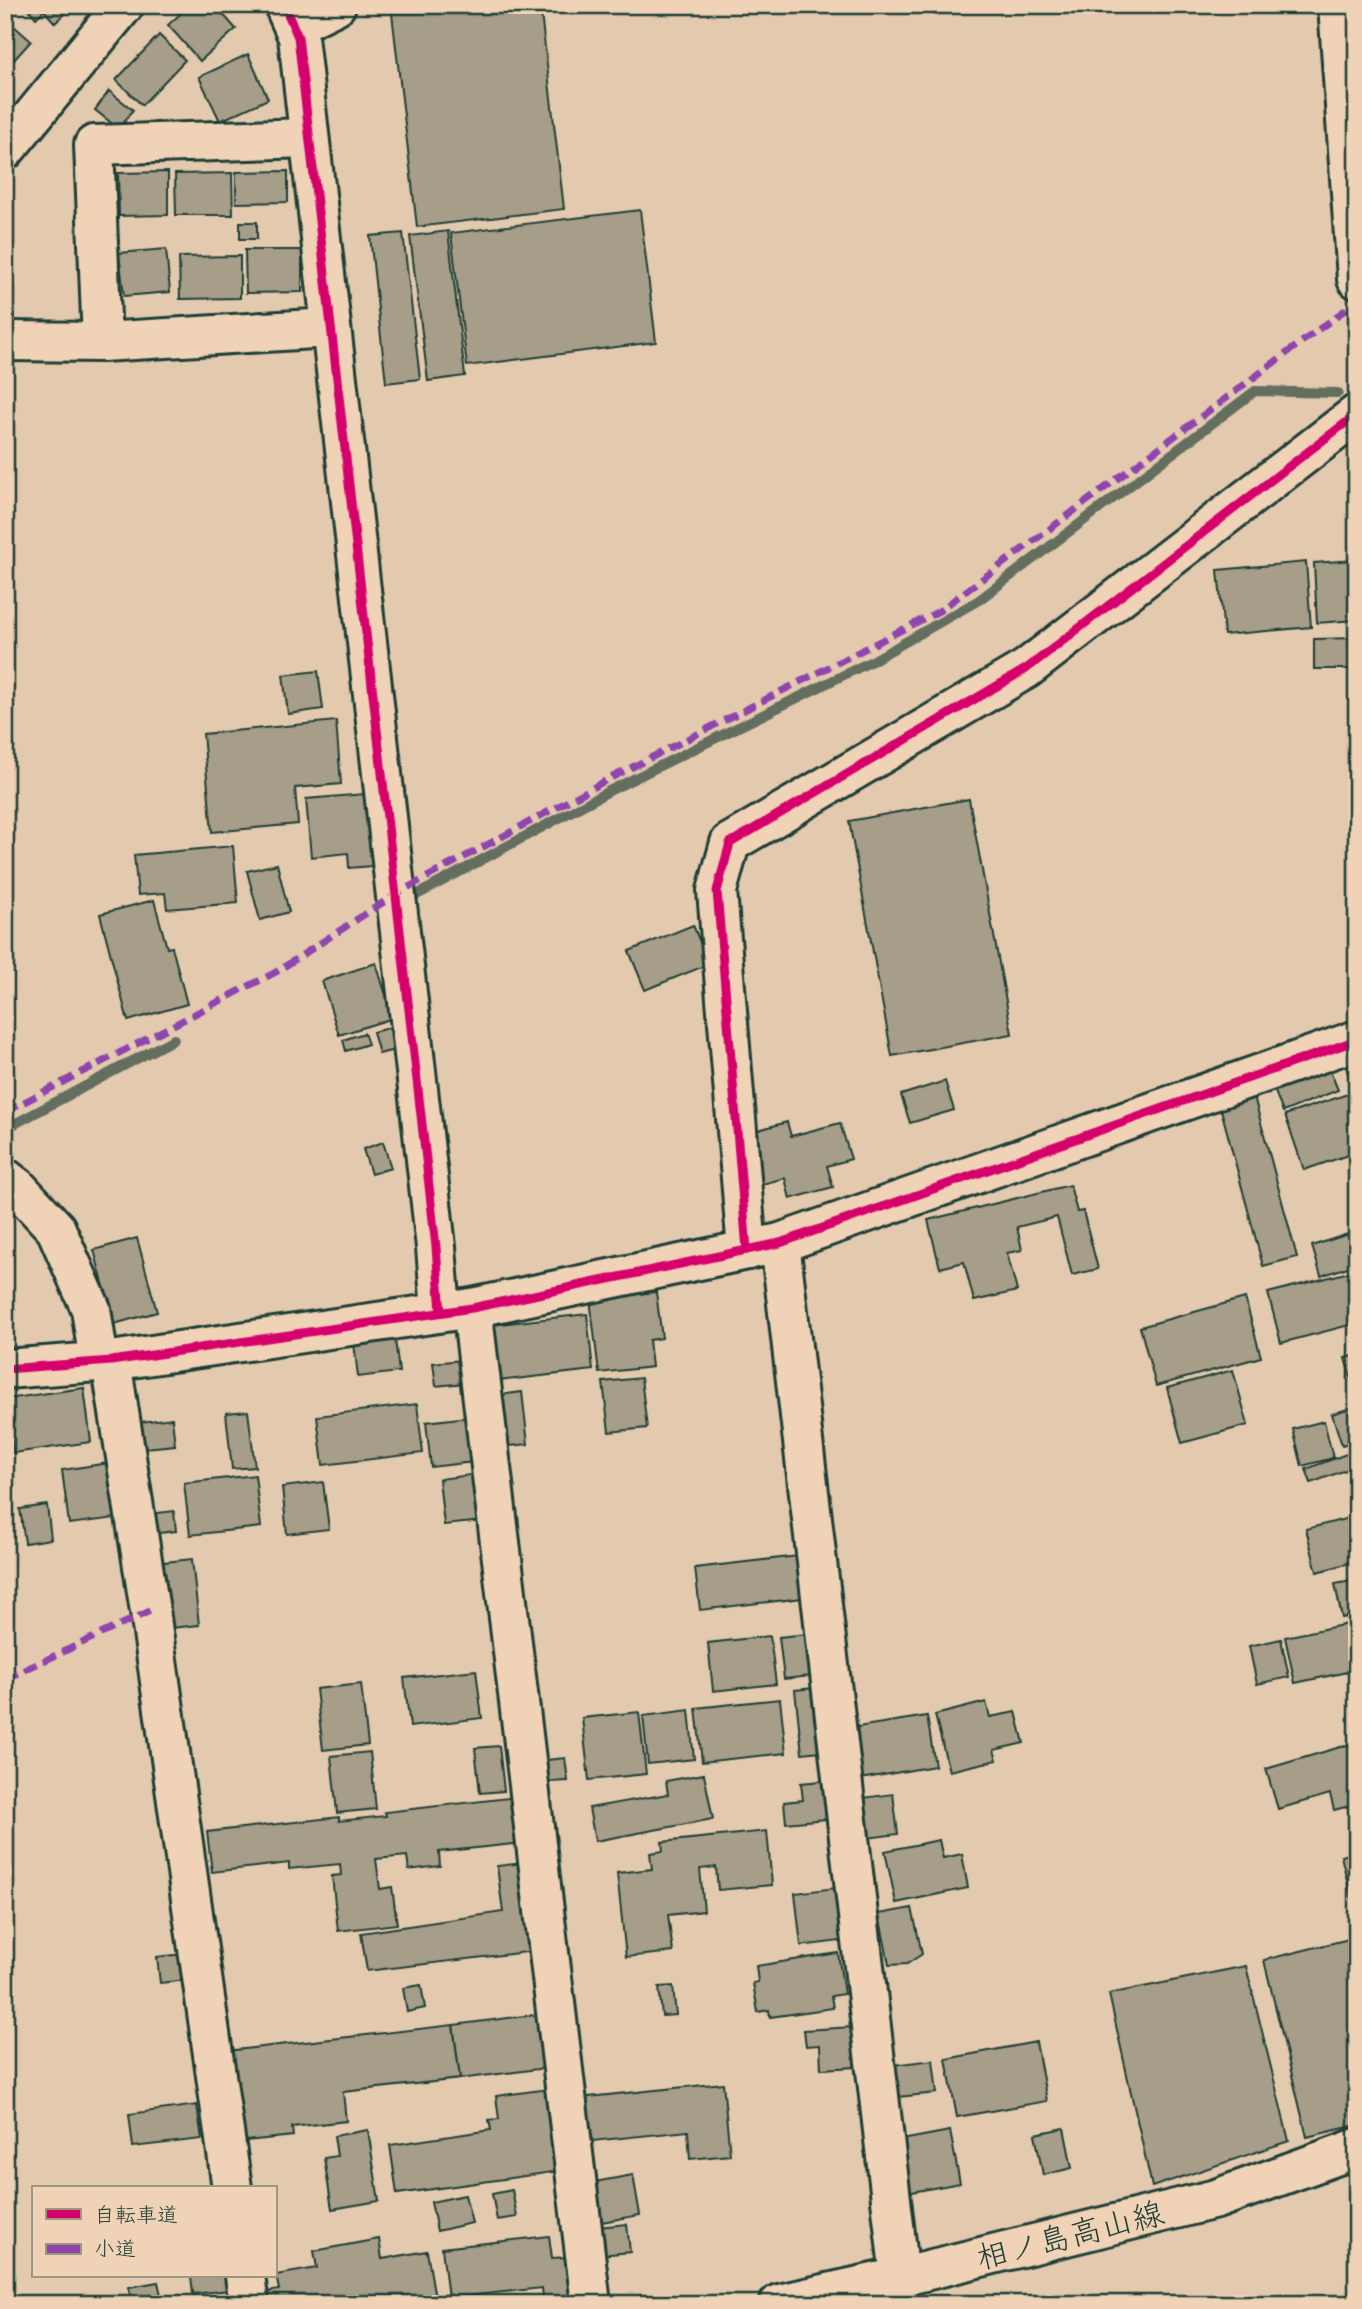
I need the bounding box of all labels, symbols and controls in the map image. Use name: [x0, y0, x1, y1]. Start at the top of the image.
legend: [32, 2186, 276, 2278]
street label: 相ノ島高山線: [972, 2192, 1170, 2284]
text: 自転車道: [94, 2202, 178, 2232]
text: 小道: [94, 2236, 136, 2266]

